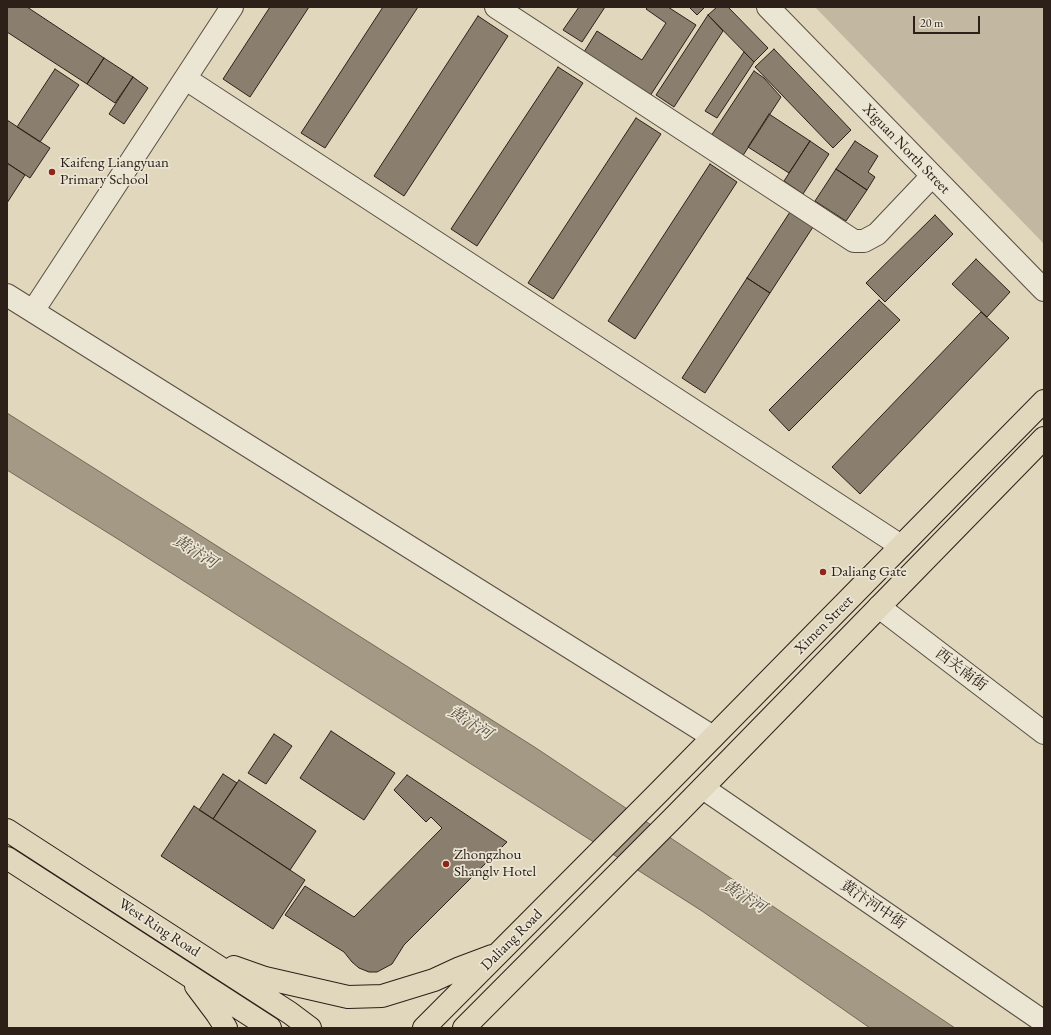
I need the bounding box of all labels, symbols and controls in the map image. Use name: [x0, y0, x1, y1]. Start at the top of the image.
scale bar: [915, 8, 982, 34]
text: 20 m: [920, 15, 943, 31]
street label: Xiguan North Street: [858, 100, 954, 198]
place label: Kaifeng Liangyuan Primary School: [60, 154, 169, 189]
marker: Kaifeng Liangyuan Primary School: [47, 167, 57, 177]
water label: 黄汴河: [170, 531, 220, 573]
place label: Daliang Gate: [831, 563, 906, 581]
marker: Daliang Gate: [818, 567, 828, 577]
street label: Ximen Street: [791, 592, 857, 658]
street label: 西关南街: [932, 645, 990, 695]
water label: 黄汴河: [445, 702, 495, 744]
place label: Zhongzhou Shanglv Hotel: [454, 846, 536, 881]
marker: Zhongzhou Shanglv Hotel: [441, 859, 451, 869]
water label: 黄汴河: [719, 876, 769, 918]
street label: 黄汴河中街: [837, 877, 909, 933]
street label: West Ring Road: [115, 895, 203, 961]
street label: Daliang Road: [478, 906, 546, 974]

